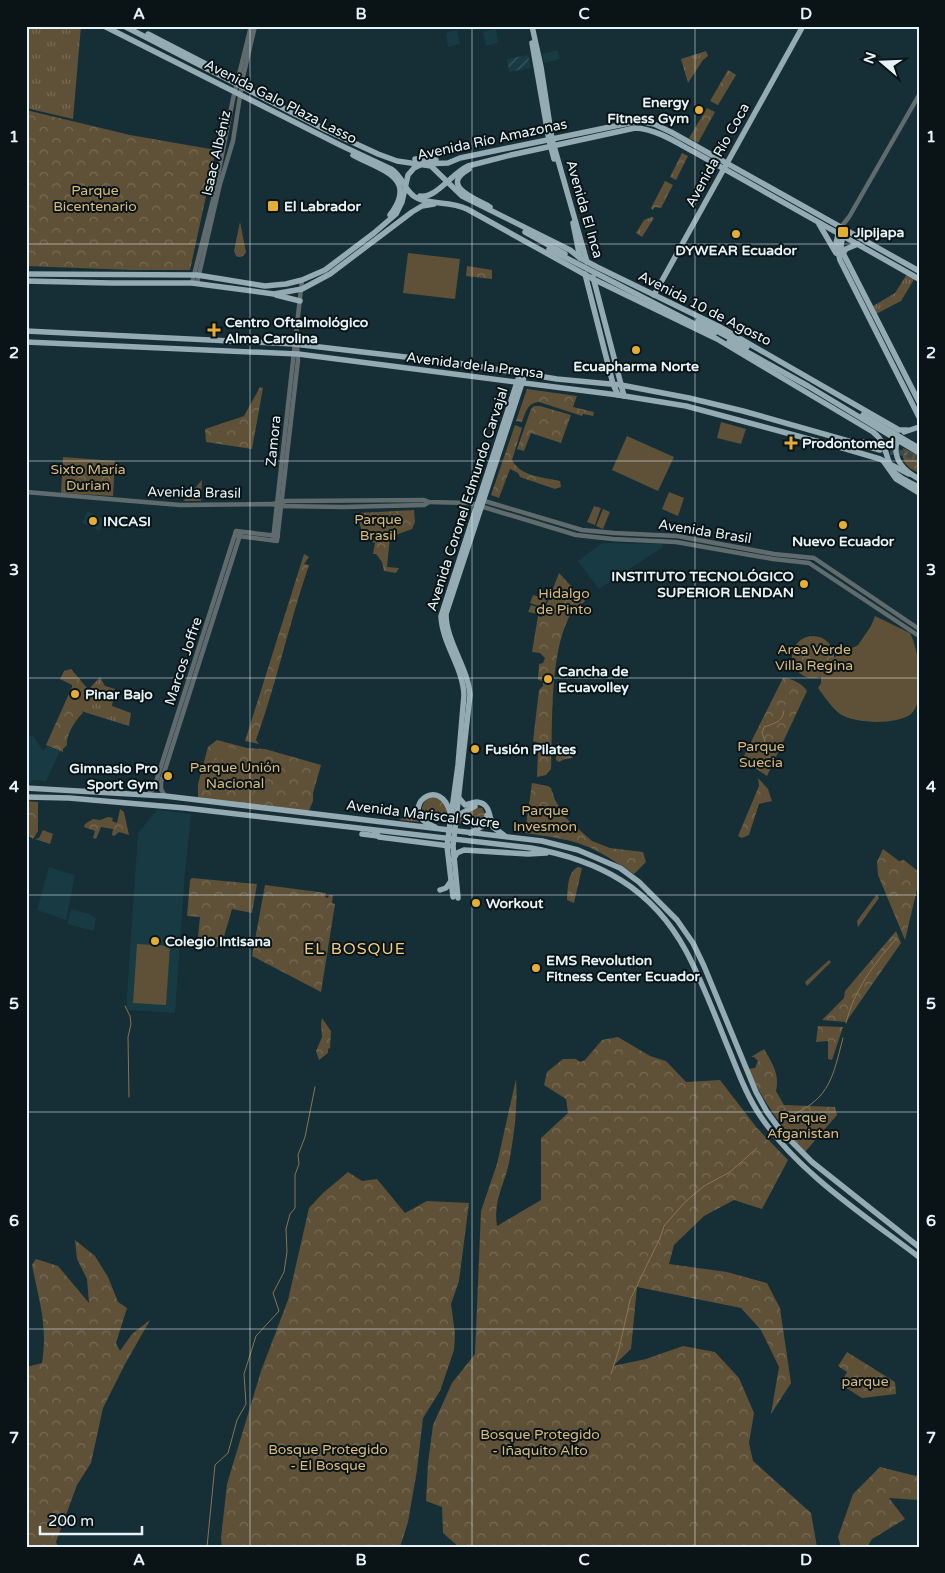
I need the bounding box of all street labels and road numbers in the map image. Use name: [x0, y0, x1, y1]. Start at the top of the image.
street label: Avenida Galo Plaza Lasso: [202, 56, 360, 147]
street label: Avenida Río Coca: [682, 100, 753, 210]
street label: Isaac Albéniz: [198, 109, 235, 197]
street label: Avenida Río Amazonas: [416, 115, 569, 164]
street label: Avenida El Inca: [562, 158, 607, 260]
street label: Avenida 10 de Agosto: [635, 267, 774, 349]
street label: Avenida de la Prensa: [405, 349, 545, 382]
street label: Avenida Coronel Edmundo Carvajal: [423, 385, 512, 613]
street label: Zamora: [262, 415, 285, 468]
street label: Avenida Brasil: [147, 483, 241, 502]
street label: Avenida Brasil: [657, 516, 753, 547]
street label: Marcos Joffre: [161, 615, 206, 707]
street label: Avenida Mariscal Sucre: [345, 797, 501, 832]

